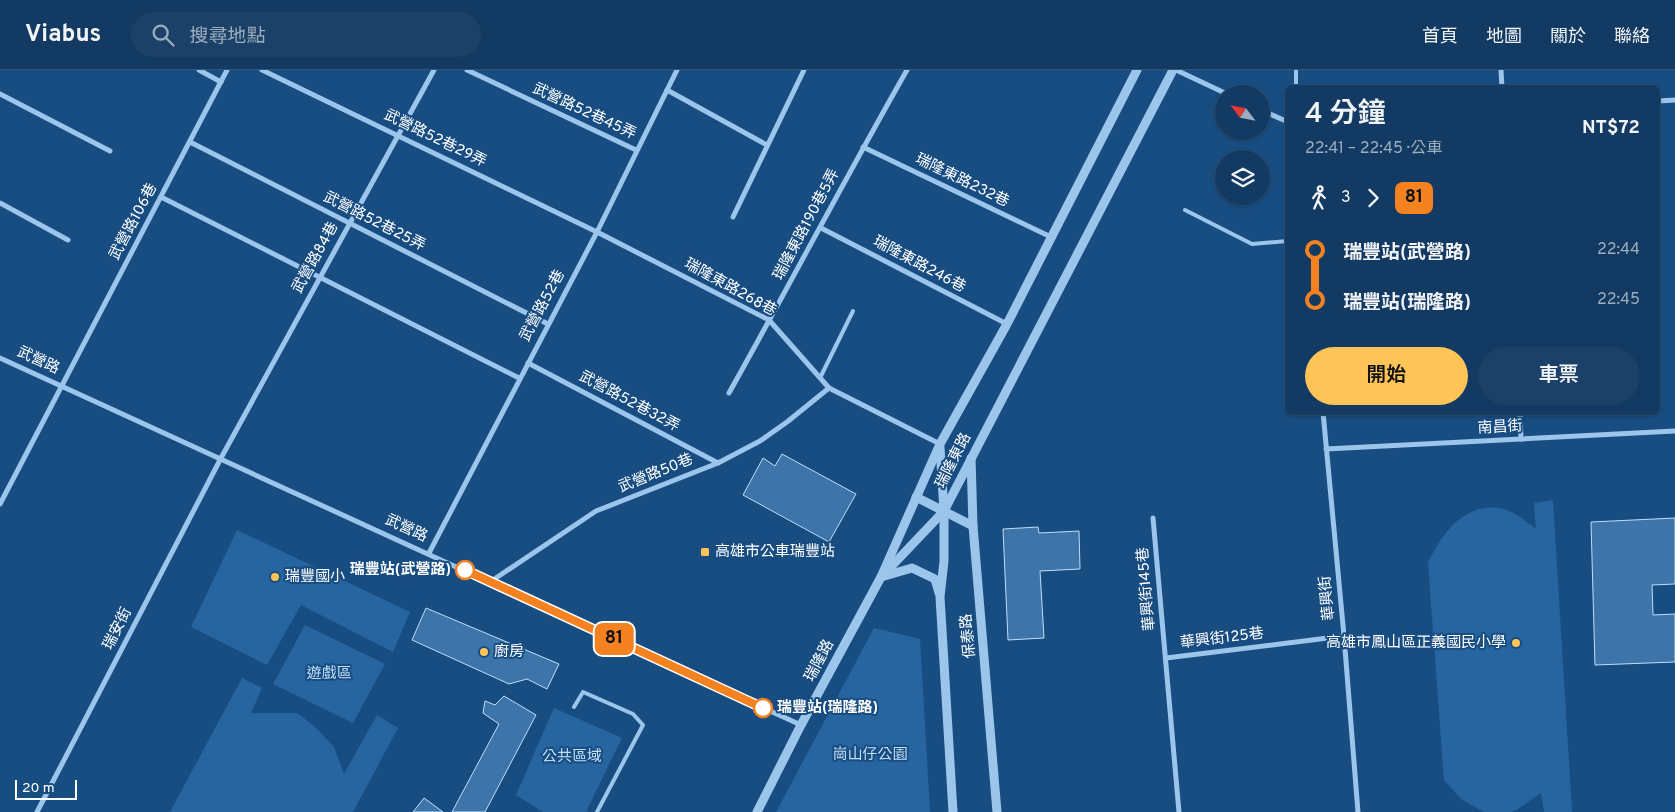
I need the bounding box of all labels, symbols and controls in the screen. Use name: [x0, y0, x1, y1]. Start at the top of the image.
search box: [131, 12, 481, 57]
text: Viabus: [25, 20, 101, 50]
icon: search: [149, 21, 177, 49]
text: 搜尋地點: [189, 25, 265, 49]
text: 首頁: [1422, 26, 1458, 49]
text: 地圖: [1486, 26, 1522, 49]
text: 關於: [1550, 26, 1586, 49]
text: 聯絡: [1614, 26, 1650, 49]
street label: 武營路52巷45弄: [529, 80, 639, 144]
north arrow: [1215, 85, 1270, 140]
map controls: [1215, 85, 1270, 205]
text: 4 分鐘: [1305, 97, 1386, 133]
street label: 武營路52巷29弄: [381, 106, 489, 172]
text: NT$72: [1582, 116, 1640, 140]
text: 22:41 – 22:45 · 公車: [1305, 139, 1442, 159]
street label: 瑞隆東路232巷: [912, 150, 1012, 212]
button: layers: [1215, 150, 1270, 205]
street label: 瑞隆東路190巷5弄: [770, 166, 844, 284]
street label: 武營路106巷: [106, 180, 162, 264]
icon: walk: [1305, 184, 1333, 212]
icon: forward: [1359, 184, 1387, 212]
text: 81: [1405, 186, 1423, 209]
street label: 武營路52巷25弄: [320, 188, 428, 256]
text: 3: [1341, 188, 1351, 208]
street label: 武營路84巷: [289, 219, 343, 297]
street label: 瑞隆東路246巷: [869, 233, 969, 297]
text: 22:44: [1597, 240, 1640, 260]
text: 瑞豐站(武營路): [1343, 241, 1471, 265]
street label: 瑞隆東路268巷: [681, 255, 779, 321]
street label: 武營路52巷: [516, 267, 570, 345]
text: 22:45: [1597, 290, 1640, 310]
text: 瑞豐站(瑞隆路): [1343, 291, 1471, 315]
street label: 武營路: [14, 343, 62, 379]
button: 開始: [1305, 347, 1468, 405]
button: 車票: [1478, 347, 1640, 405]
street label: 武營路52巷32弄: [575, 367, 683, 437]
street label: 南昌街: [1477, 417, 1523, 439]
street label: 瑞隆東路: [932, 430, 976, 492]
street label: 武營路50巷: [616, 450, 696, 498]
street label: 武營路: [382, 511, 430, 547]
place label: 高雄市公車瑞豐站: [715, 543, 835, 562]
marker: 高雄市公車瑞豐站: [699, 546, 711, 558]
street label: 華興街145巷: [1134, 546, 1160, 632]
marker: 瑞豐站(武營路): [455, 560, 475, 580]
place label: 瑞豐站(武營路): [350, 561, 451, 580]
place label: 瑞豐國小: [285, 568, 345, 587]
marker: 瑞豐國小: [269, 571, 281, 583]
street label: 華興街: [1316, 575, 1340, 621]
street label: 瑞安街: [99, 605, 137, 653]
street label: 保泰路: [957, 613, 980, 659]
line badge: 81: [592, 623, 636, 655]
street label: 華興街125巷: [1179, 624, 1265, 654]
text: 81: [605, 627, 623, 650]
place label: 高雄市鳳山區正義國民小學: [1326, 634, 1506, 653]
street label: 瑞隆路: [801, 637, 839, 685]
marker: 高雄市鳳山區正義國民小學: [1510, 637, 1522, 649]
place label: 廚房: [494, 643, 524, 662]
marker: 廚房: [478, 646, 490, 658]
park label: 遊戲區: [306, 665, 352, 684]
marker: 瑞豐站(瑞隆路): [753, 698, 773, 718]
place label: 瑞豐站(瑞隆路): [777, 699, 878, 718]
park label: 崗山仔公園: [832, 746, 908, 765]
park label: 公共區域: [542, 748, 602, 767]
scale bar: [15, 777, 78, 800]
text: 20 m: [22, 780, 55, 797]

